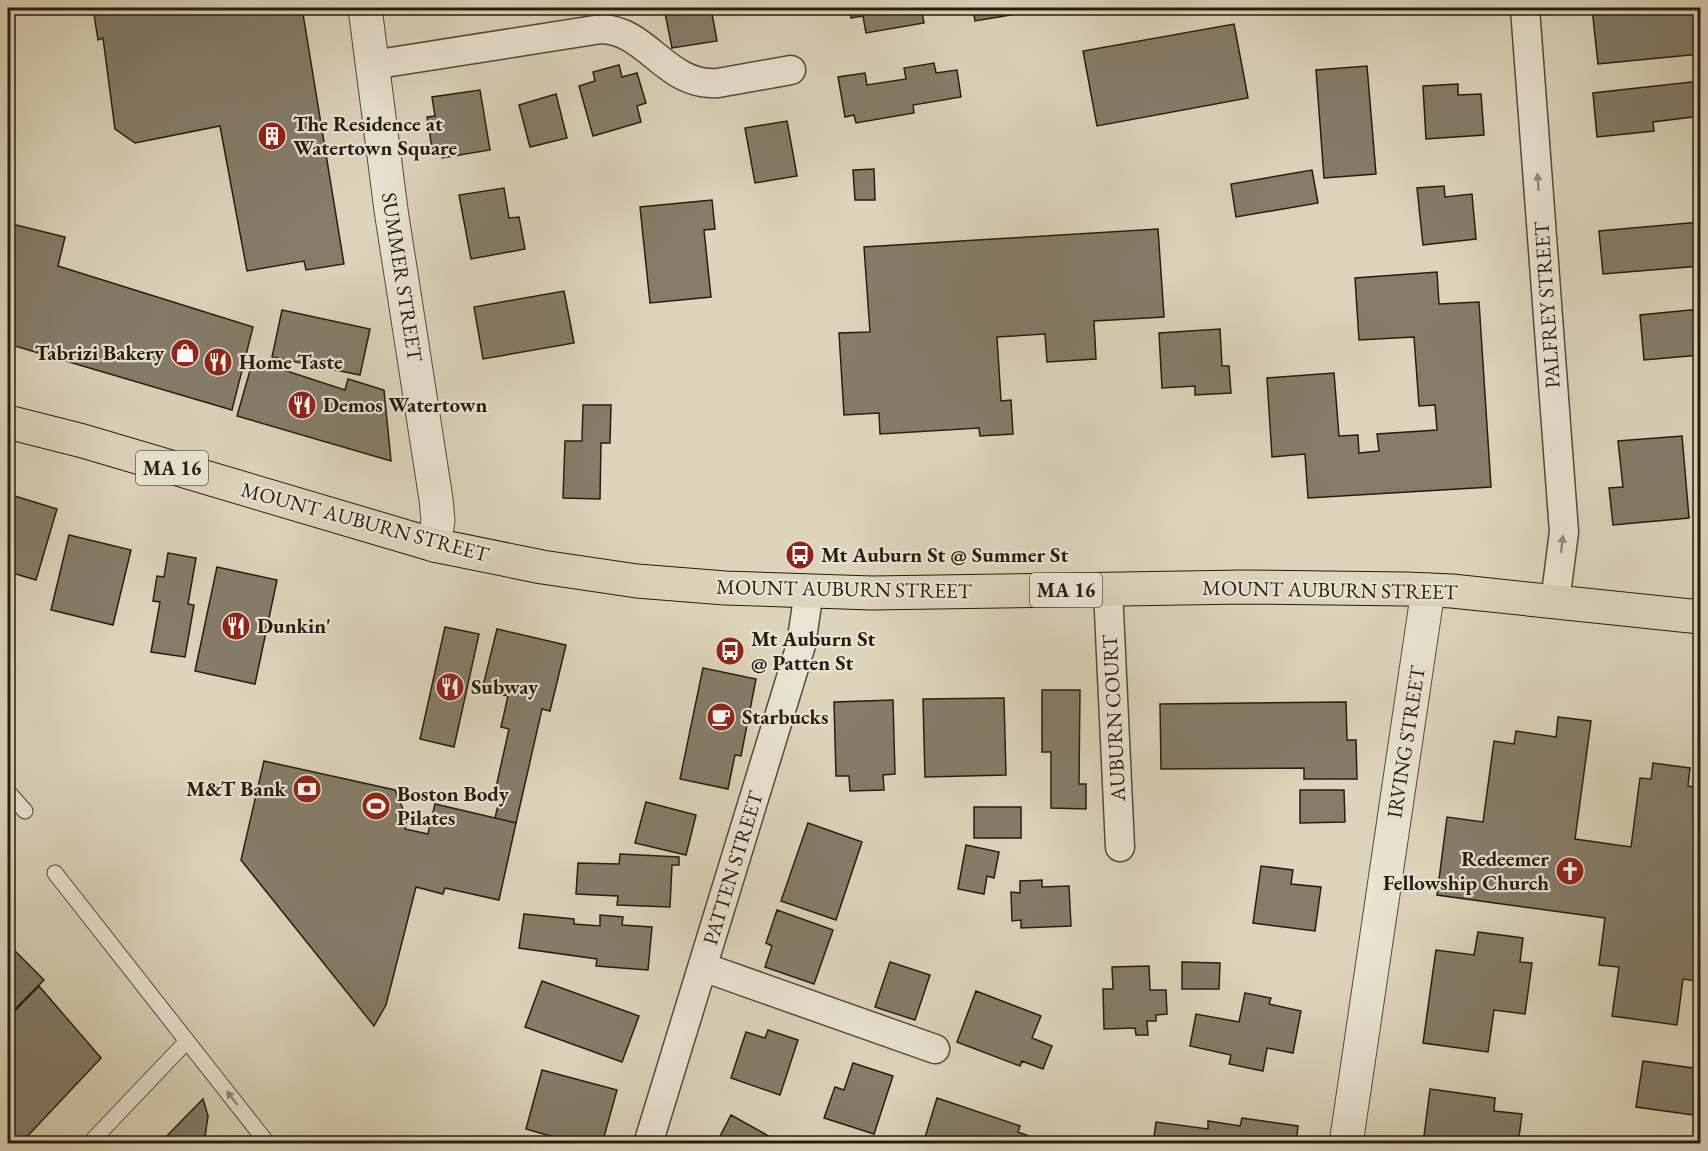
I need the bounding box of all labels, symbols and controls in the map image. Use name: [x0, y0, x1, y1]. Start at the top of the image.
place label: The Residence at Watertown Square: [293, 110, 458, 161]
building icon: The Residence at Watertown Square: [256, 120, 288, 152]
one-way arrow: [1533, 172, 1543, 191]
street label: SUMMER STREET: [376, 191, 429, 364]
street label: PALFREY STREET: [1527, 220, 1566, 389]
shop icon: Tabrizi Bakery: [169, 337, 201, 369]
place label: Tabrizi Bakery: [35, 339, 165, 366]
restaurant icon: Home Taste: [202, 346, 234, 378]
place label: Home Taste: [239, 348, 343, 375]
restaurant icon: Demos Watertown: [286, 389, 318, 421]
place label: Demos Watertown: [323, 391, 487, 418]
road number: MA 16: [136, 451, 208, 485]
street label: MOUNT AUBURN STREET: [238, 475, 493, 568]
one-way arrow: [1557, 534, 1567, 553]
bus stop icon: Mt Auburn St @ Summer St: [784, 539, 816, 571]
place label: Mt Auburn St @ Summer St: [821, 541, 1068, 568]
street label: MOUNT AUBURN STREET: [716, 573, 973, 604]
road number: MA 16: [1030, 573, 1102, 607]
street label: MOUNT AUBURN STREET: [1202, 574, 1459, 605]
restaurant icon: Dunkin': [220, 610, 252, 642]
place label: Dunkin': [257, 612, 331, 639]
place label: Mt Auburn St @ Patten St: [751, 625, 876, 676]
street label: AUBURN COURT: [1096, 633, 1131, 803]
bus stop icon: Mt Auburn St @ Patten St: [714, 635, 746, 667]
street label: IRVING STREET: [1380, 663, 1431, 820]
restaurant icon: Subway: [434, 671, 466, 703]
place label: Subway: [471, 673, 539, 700]
cafe icon: Starbucks: [705, 701, 737, 733]
place label: Starbucks: [742, 703, 829, 730]
bank icon: M&T Bank: [291, 773, 323, 805]
place label: M&T Bank: [186, 775, 287, 802]
place label: Boston Body Pilates: [397, 780, 510, 831]
street label: PATTEN STREET: [696, 787, 769, 948]
sports icon: Boston Body Pilates: [360, 790, 392, 822]
place label: Redeemer Fellowship Church: [1383, 845, 1549, 896]
church icon: Redeemer Fellowship Church: [1554, 855, 1586, 887]
one-way arrow: [226, 1090, 238, 1105]

